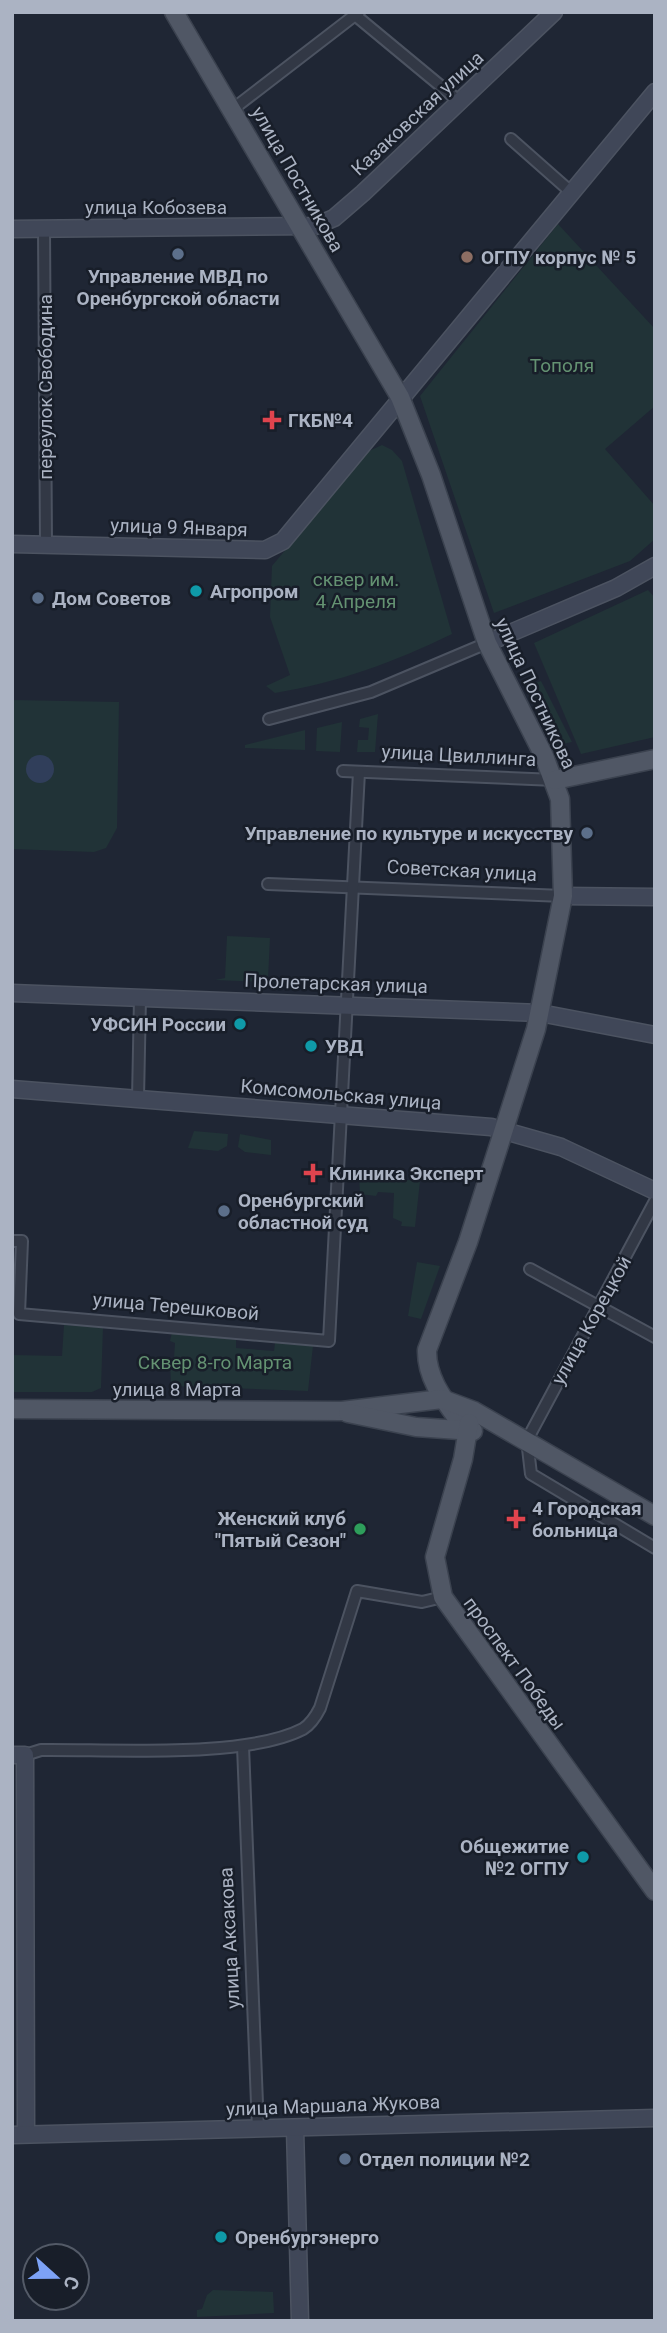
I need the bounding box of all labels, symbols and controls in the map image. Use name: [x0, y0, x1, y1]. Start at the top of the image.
street label: Казаковская улица: [347, 46, 488, 180]
street label: улица Постникова: [247, 102, 349, 256]
street label: улица Кобозева: [85, 196, 227, 219]
marker: Управление МВД по Оренбургской области: [170, 246, 186, 262]
place label: ОГПУ корпус № 5: [481, 246, 636, 269]
marker: ОГПУ корпус № 5: [459, 249, 475, 265]
place label: Управление МВД по Оренбургской области: [77, 265, 279, 310]
street label: переулок Свободина: [34, 294, 57, 480]
park label: Тополя: [530, 354, 594, 377]
place label: ГКБ№4: [288, 409, 353, 432]
marker: ГКБ№4: [262, 410, 282, 430]
street label: улица 9 Января: [110, 514, 248, 541]
park label: сквер им. 4 Апреля: [313, 568, 399, 613]
place label: Агропром: [210, 580, 298, 603]
marker: Агропром: [188, 583, 204, 599]
place label: Дом Советов: [52, 587, 171, 610]
marker: Дом Советов: [30, 590, 46, 606]
street label: улица Постникова: [490, 614, 581, 773]
street label: улица Цвиллинга: [381, 740, 537, 771]
place label: Управление по культуре и искусству: [245, 822, 573, 845]
marker: Управление по культуре и искусству: [579, 825, 595, 841]
street label: Советская улица: [386, 855, 538, 886]
street label: Пролетарская улица: [244, 969, 428, 998]
place label: УФСИН России: [90, 1013, 226, 1036]
marker: УФСИН России: [232, 1016, 248, 1032]
place label: УВД: [325, 1035, 363, 1058]
marker: УВД: [303, 1038, 319, 1054]
street label: Комсомольская улица: [240, 1074, 442, 1115]
place label: Клиника Эксперт: [329, 1162, 484, 1185]
marker: Клиника Эксперт: [303, 1163, 323, 1183]
place label: Оренбургский областной суд: [238, 1189, 368, 1234]
marker: Оренбургский областной суд: [216, 1203, 232, 1219]
street label: улица Корецкой: [547, 1252, 636, 1389]
street label: улица Терешковой: [92, 1288, 260, 1325]
park label: Сквер 8-го Марта: [138, 1351, 292, 1374]
street label: улица 8 Марта: [113, 1378, 241, 1401]
place label: 4 Городская больница: [532, 1497, 642, 1542]
place label: Женский клуб "Пятый Сезон": [215, 1507, 346, 1552]
marker: 4 Городская больница: [506, 1509, 526, 1529]
marker: Женский клуб "Пятый Сезон": [352, 1521, 368, 1537]
street label: проспект Победы: [459, 1592, 571, 1734]
place label: Общежитие №2 ОГПУ: [460, 1835, 569, 1880]
marker: Общежитие №2 ОГПУ: [575, 1849, 591, 1865]
street label: улица Аксакова: [214, 1867, 245, 2009]
street label: улица Маршала Жукова: [226, 2090, 440, 2121]
place label: Отдел полиции №2: [359, 2148, 530, 2171]
marker: Отдел полиции №2: [337, 2151, 353, 2167]
place label: Оренбургэнерго: [235, 2226, 379, 2249]
marker: Оренбургэнерго: [213, 2229, 229, 2245]
north arrow: [21, 2242, 91, 2312]
text: С: [58, 2273, 84, 2293]

